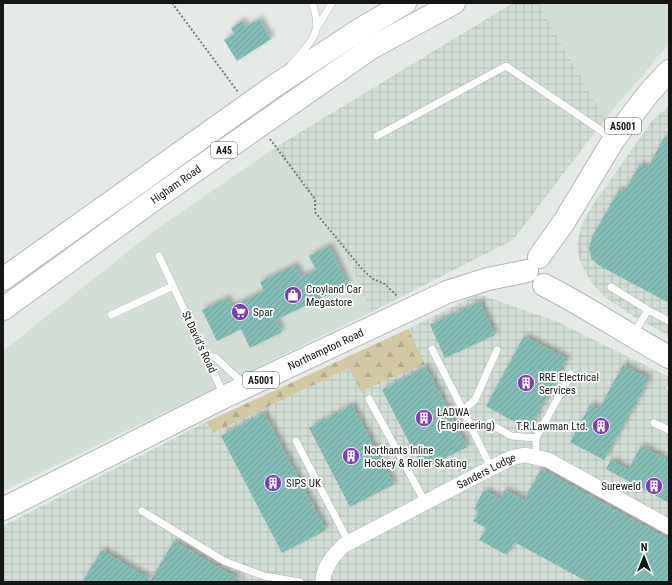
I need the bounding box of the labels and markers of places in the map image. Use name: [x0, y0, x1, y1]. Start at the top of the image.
place label: Croyland Car Megastore: [306, 283, 362, 309]
shop icon: Croyland Car Megastore: [283, 285, 303, 305]
supermarket icon: Spar: [230, 302, 250, 322]
place label: Spar: [253, 306, 273, 319]
place label: RRE Electrical Services: [539, 371, 599, 397]
building icon: RRE Electrical Services: [516, 373, 536, 393]
place label: LADWA (Engineering): [437, 406, 495, 432]
building icon: LADWA (Engineering): [414, 408, 434, 428]
building icon: T.R.Lawman Ltd.: [591, 416, 611, 436]
place label: T.R.Lawman Ltd.: [516, 420, 588, 433]
place label: Northants Inline Hockey & Roller Skating: [364, 444, 467, 470]
building icon: Northants Inline Hockey & Roller Skating: [341, 446, 361, 466]
building icon: SIPS UK: [263, 473, 283, 493]
building icon: Sureweld: [644, 476, 664, 496]
place label: SIPS UK: [286, 477, 321, 490]
place label: Sureweld: [601, 480, 641, 493]

